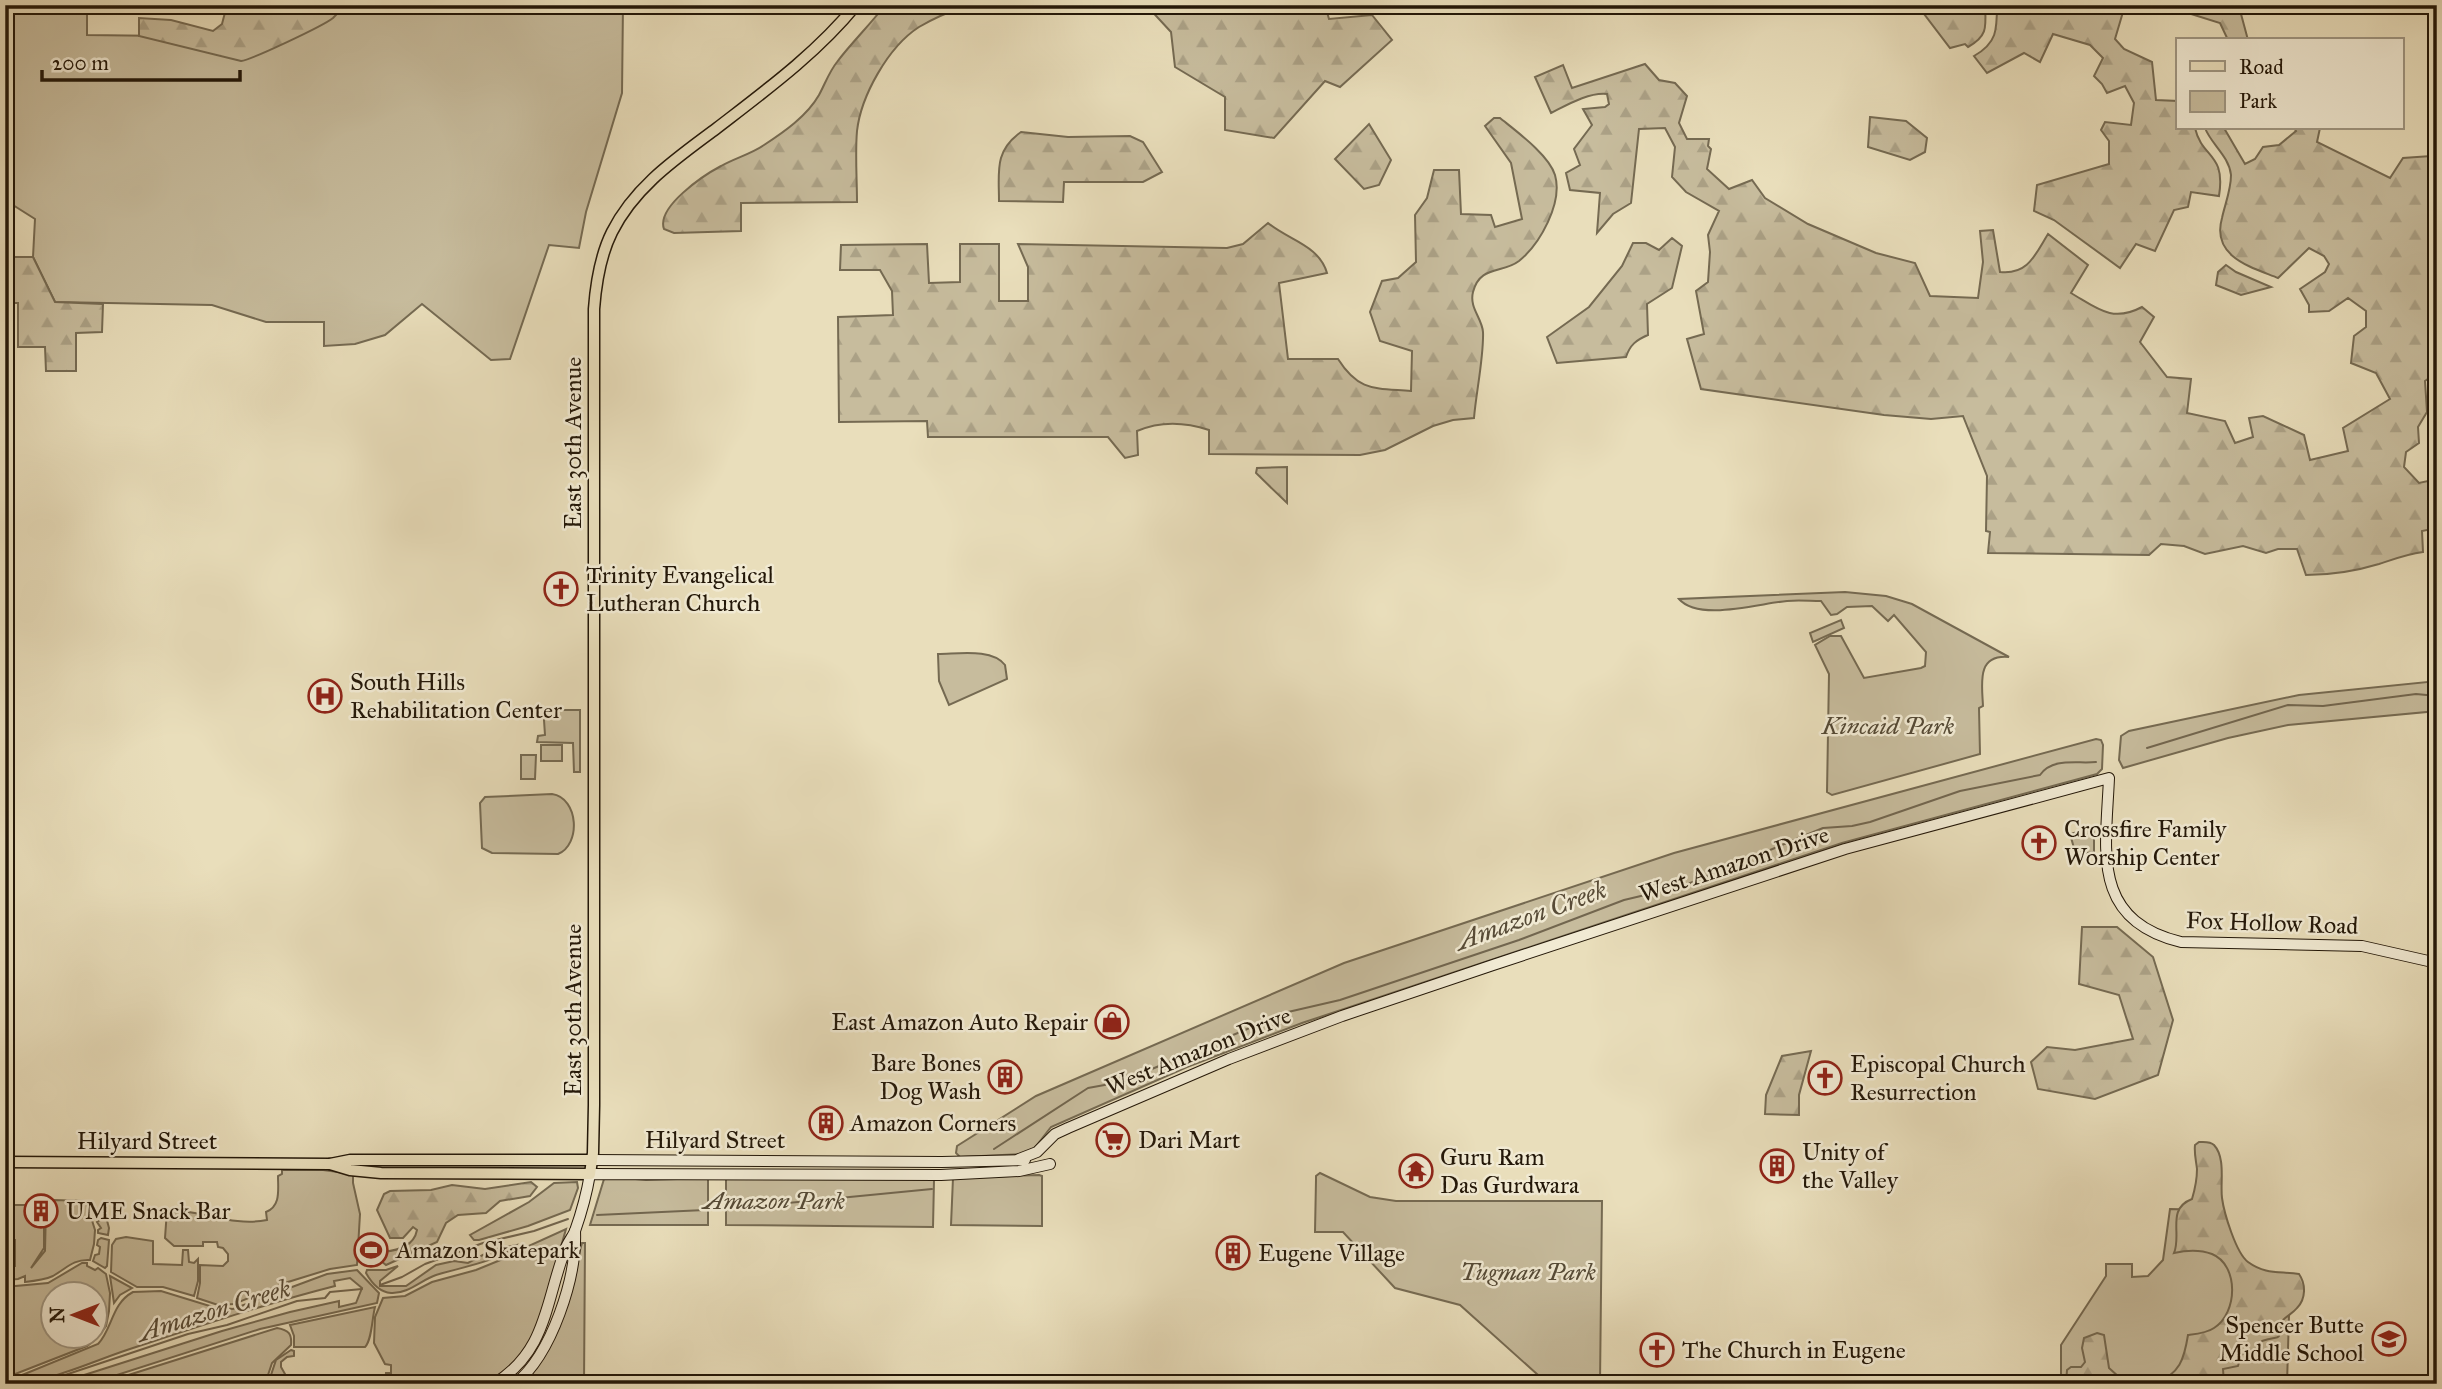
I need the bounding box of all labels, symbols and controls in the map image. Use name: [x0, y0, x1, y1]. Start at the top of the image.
scale bar: [42, 38, 240, 82]
legend: [2176, 38, 2404, 130]
text: 200 m: [52, 50, 109, 76]
text: Road: [2239, 54, 2284, 80]
text: Park: [2239, 88, 2277, 114]
street label: East 30th Avenue: [558, 357, 588, 529]
place label: Trinity Evangelical Lutheran Church: [586, 560, 775, 618]
church icon: Trinity Evangelical Lutheran Church: [542, 570, 580, 608]
place label: South Hills Rehabilitation Center: [350, 667, 562, 725]
hospital icon: South Hills Rehabilitation Center: [306, 677, 344, 715]
park label: Kincaid Park: [1821, 711, 1954, 741]
place label: Crossfire Family Worship Center: [2064, 814, 2227, 872]
street label: West Amazon Drive: [1635, 819, 1833, 909]
church icon: Crossfire Family Worship Center: [2020, 824, 2058, 862]
water label: Amazon Creek: [1448, 873, 1611, 958]
street label: Fox Hollow Road: [2185, 905, 2359, 941]
street label: East 30th Avenue: [558, 924, 588, 1096]
street label: West Amazon Drive: [1101, 1000, 1295, 1102]
shop icon: East Amazon Auto Repair: [1093, 1003, 1131, 1041]
place label: East Amazon Auto Repair: [831, 1007, 1088, 1037]
place label: Bare Bones Dog Wash: [871, 1048, 981, 1106]
place label: Episcopal Church Resurrection: [1850, 1049, 2025, 1107]
building icon: Bare Bones Dog Wash: [986, 1058, 1024, 1096]
church icon: Episcopal Church Resurrection: [1806, 1059, 1844, 1097]
building icon: Amazon Corners: [807, 1104, 845, 1142]
place label: Amazon Corners: [849, 1108, 1016, 1138]
supermarket icon: Dari Mart: [1094, 1121, 1132, 1159]
street label: Hilyard Street: [645, 1125, 786, 1155]
place label: Dari Mart: [1138, 1125, 1241, 1155]
street label: Hilyard Street: [77, 1126, 218, 1156]
place label: Unity of the Valley: [1802, 1137, 1899, 1195]
place label: Guru Ram Das Gurdwara: [1440, 1142, 1580, 1200]
building icon: Unity of the Valley: [1758, 1147, 1796, 1185]
temple icon: Guru Ram Das Gurdwara: [1397, 1152, 1435, 1190]
park label: Amazon Park: [700, 1186, 845, 1216]
building icon: UME Snack Bar: [22, 1192, 60, 1230]
place label: UME Snack Bar: [66, 1196, 230, 1226]
sports icon: Amazon Skatepark: [352, 1231, 390, 1269]
building icon: Eugene Village: [1214, 1234, 1252, 1272]
place label: Amazon Skatepark: [395, 1235, 581, 1265]
place label: Eugene Village: [1258, 1238, 1405, 1268]
park label: Tugman Park: [1460, 1257, 1596, 1287]
water label: Amazon Creek: [131, 1271, 295, 1349]
north arrow: [38, 1280, 108, 1350]
text: N: [46, 1307, 69, 1323]
place label: Spencer Butte Middle School: [2219, 1310, 2365, 1368]
school or university icon: Spencer Butte Middle School: [2370, 1320, 2408, 1358]
church icon: The Church in Eugene: [1638, 1331, 1676, 1369]
place label: The Church in Eugene: [1682, 1335, 1906, 1365]

